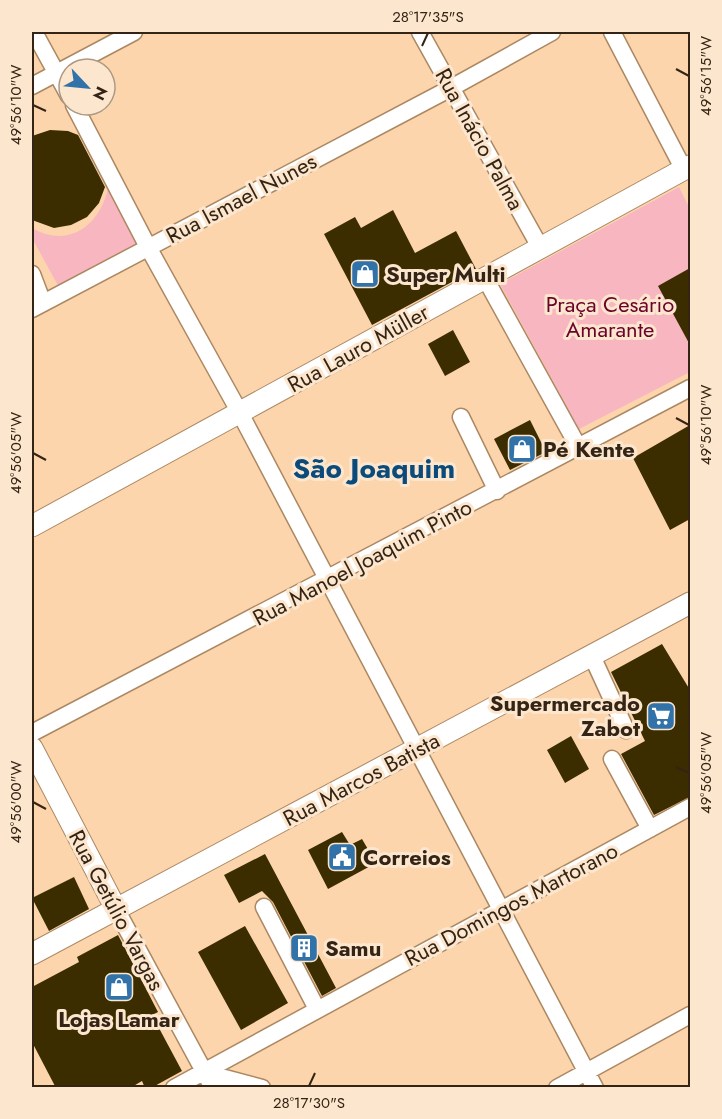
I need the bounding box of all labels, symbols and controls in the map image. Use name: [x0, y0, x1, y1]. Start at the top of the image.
text: 28°17'35"S: [392, 6, 464, 28]
text: 49°56'15"W: [695, 36, 717, 116]
north arrow: [57, 57, 117, 117]
street label: Rua Inácio Palma: [428, 62, 532, 216]
text: 49°56'10"W: [5, 65, 27, 145]
text: N: [87, 83, 113, 104]
street label: Rua Ismael Nunes: [160, 145, 322, 251]
shop icon: Super Multi: [349, 258, 381, 290]
place label: Super Multi: [386, 258, 505, 290]
park label: Praça Cesário Amarante: [546, 288, 674, 345]
street label: Rua Lauro Müller: [281, 296, 435, 400]
text: 49°56'10"W: [695, 385, 717, 465]
text: 49°56'05"W: [5, 412, 27, 494]
shop icon: Pé Kente: [506, 433, 538, 465]
place label: Pé Kente: [543, 433, 635, 465]
district label: São Joaquim: [293, 448, 455, 489]
street label: Rua Manoel Joaquim Pinto: [247, 491, 477, 633]
place label: Supermercado Zabot: [490, 687, 640, 744]
supermarket icon: Supermercado Zabot: [645, 700, 677, 732]
street label: Rua Marcos Batista: [277, 724, 445, 834]
text: 49°56'05"W: [695, 732, 717, 814]
text: 49°56'00"W: [5, 760, 27, 843]
street label: Rua Getúlio Vargas: [61, 824, 173, 996]
street label: Rua Domingos Martorano: [399, 834, 623, 974]
public building icon: Correios: [326, 841, 358, 873]
place label: Correios: [363, 841, 451, 873]
building icon: Samu: [288, 932, 320, 964]
place label: Samu: [325, 932, 381, 964]
shop icon: Lojas Lamar: [103, 971, 135, 1003]
place label: Lojas Lamar: [58, 1003, 180, 1035]
text: 28°17'30"S: [273, 1092, 345, 1114]

